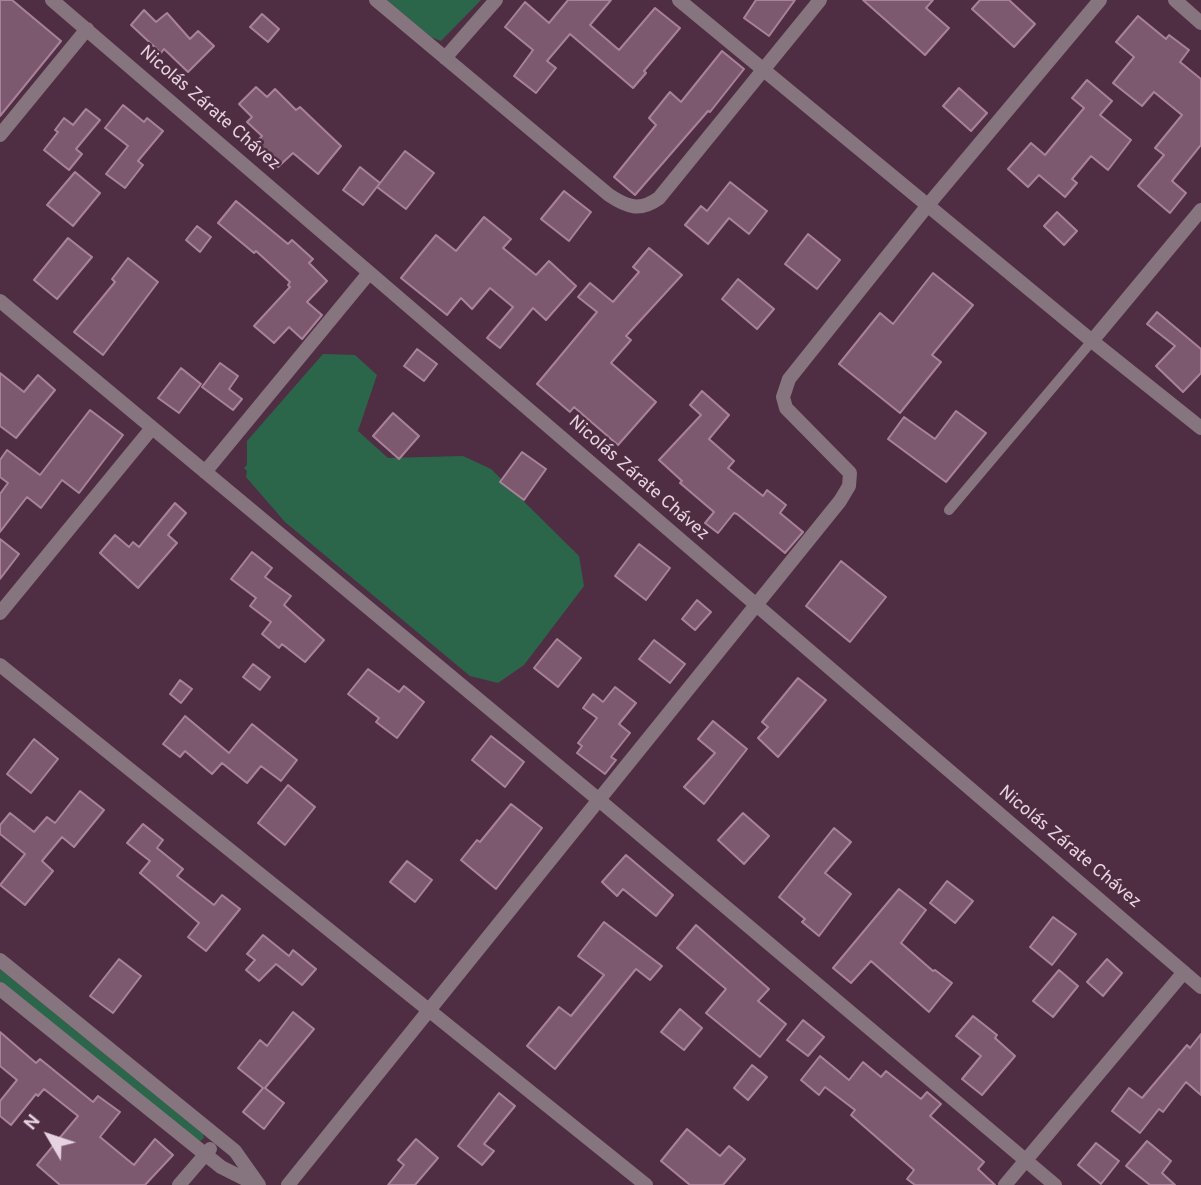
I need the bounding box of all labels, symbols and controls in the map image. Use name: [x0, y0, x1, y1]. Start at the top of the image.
street label: Nicolás Zárate Chávez: [134, 42, 284, 176]
street label: Nicolás Zárate Chávez: [563, 412, 713, 546]
street label: Nicolás Zárate Chávez: [993, 782, 1145, 914]
north arrow: [14, 1101, 84, 1171]
text: N: [19, 1110, 46, 1136]

